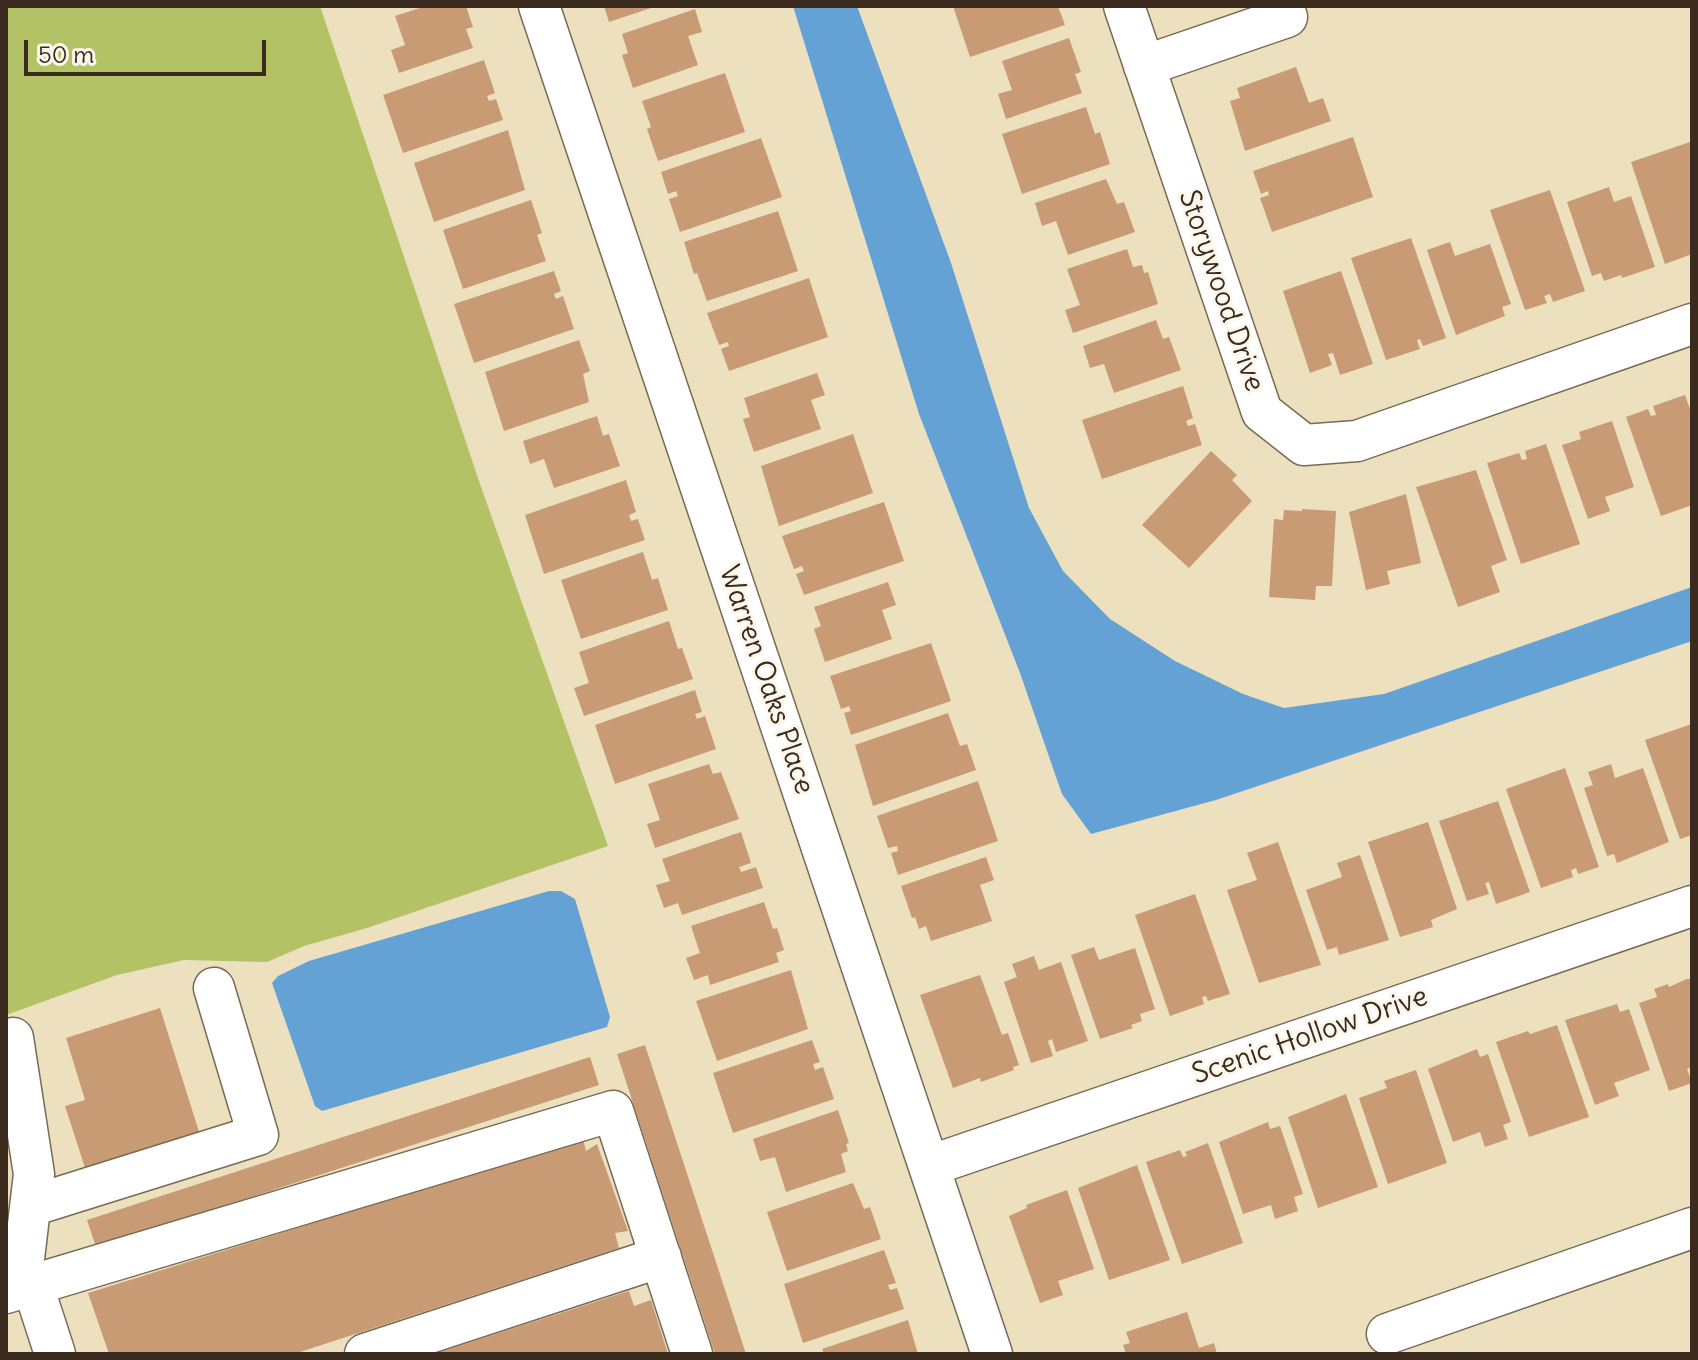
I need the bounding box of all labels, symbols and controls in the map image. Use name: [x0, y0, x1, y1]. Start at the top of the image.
scale bar: [28, 24, 270, 74]
text: 50 m: [38, 39, 94, 69]
street label: Storywood Drive: [1171, 186, 1271, 396]
street label: Warren Oaks Place: [711, 561, 821, 799]
street label: Scenic Hollow Drive: [1188, 980, 1432, 1092]

